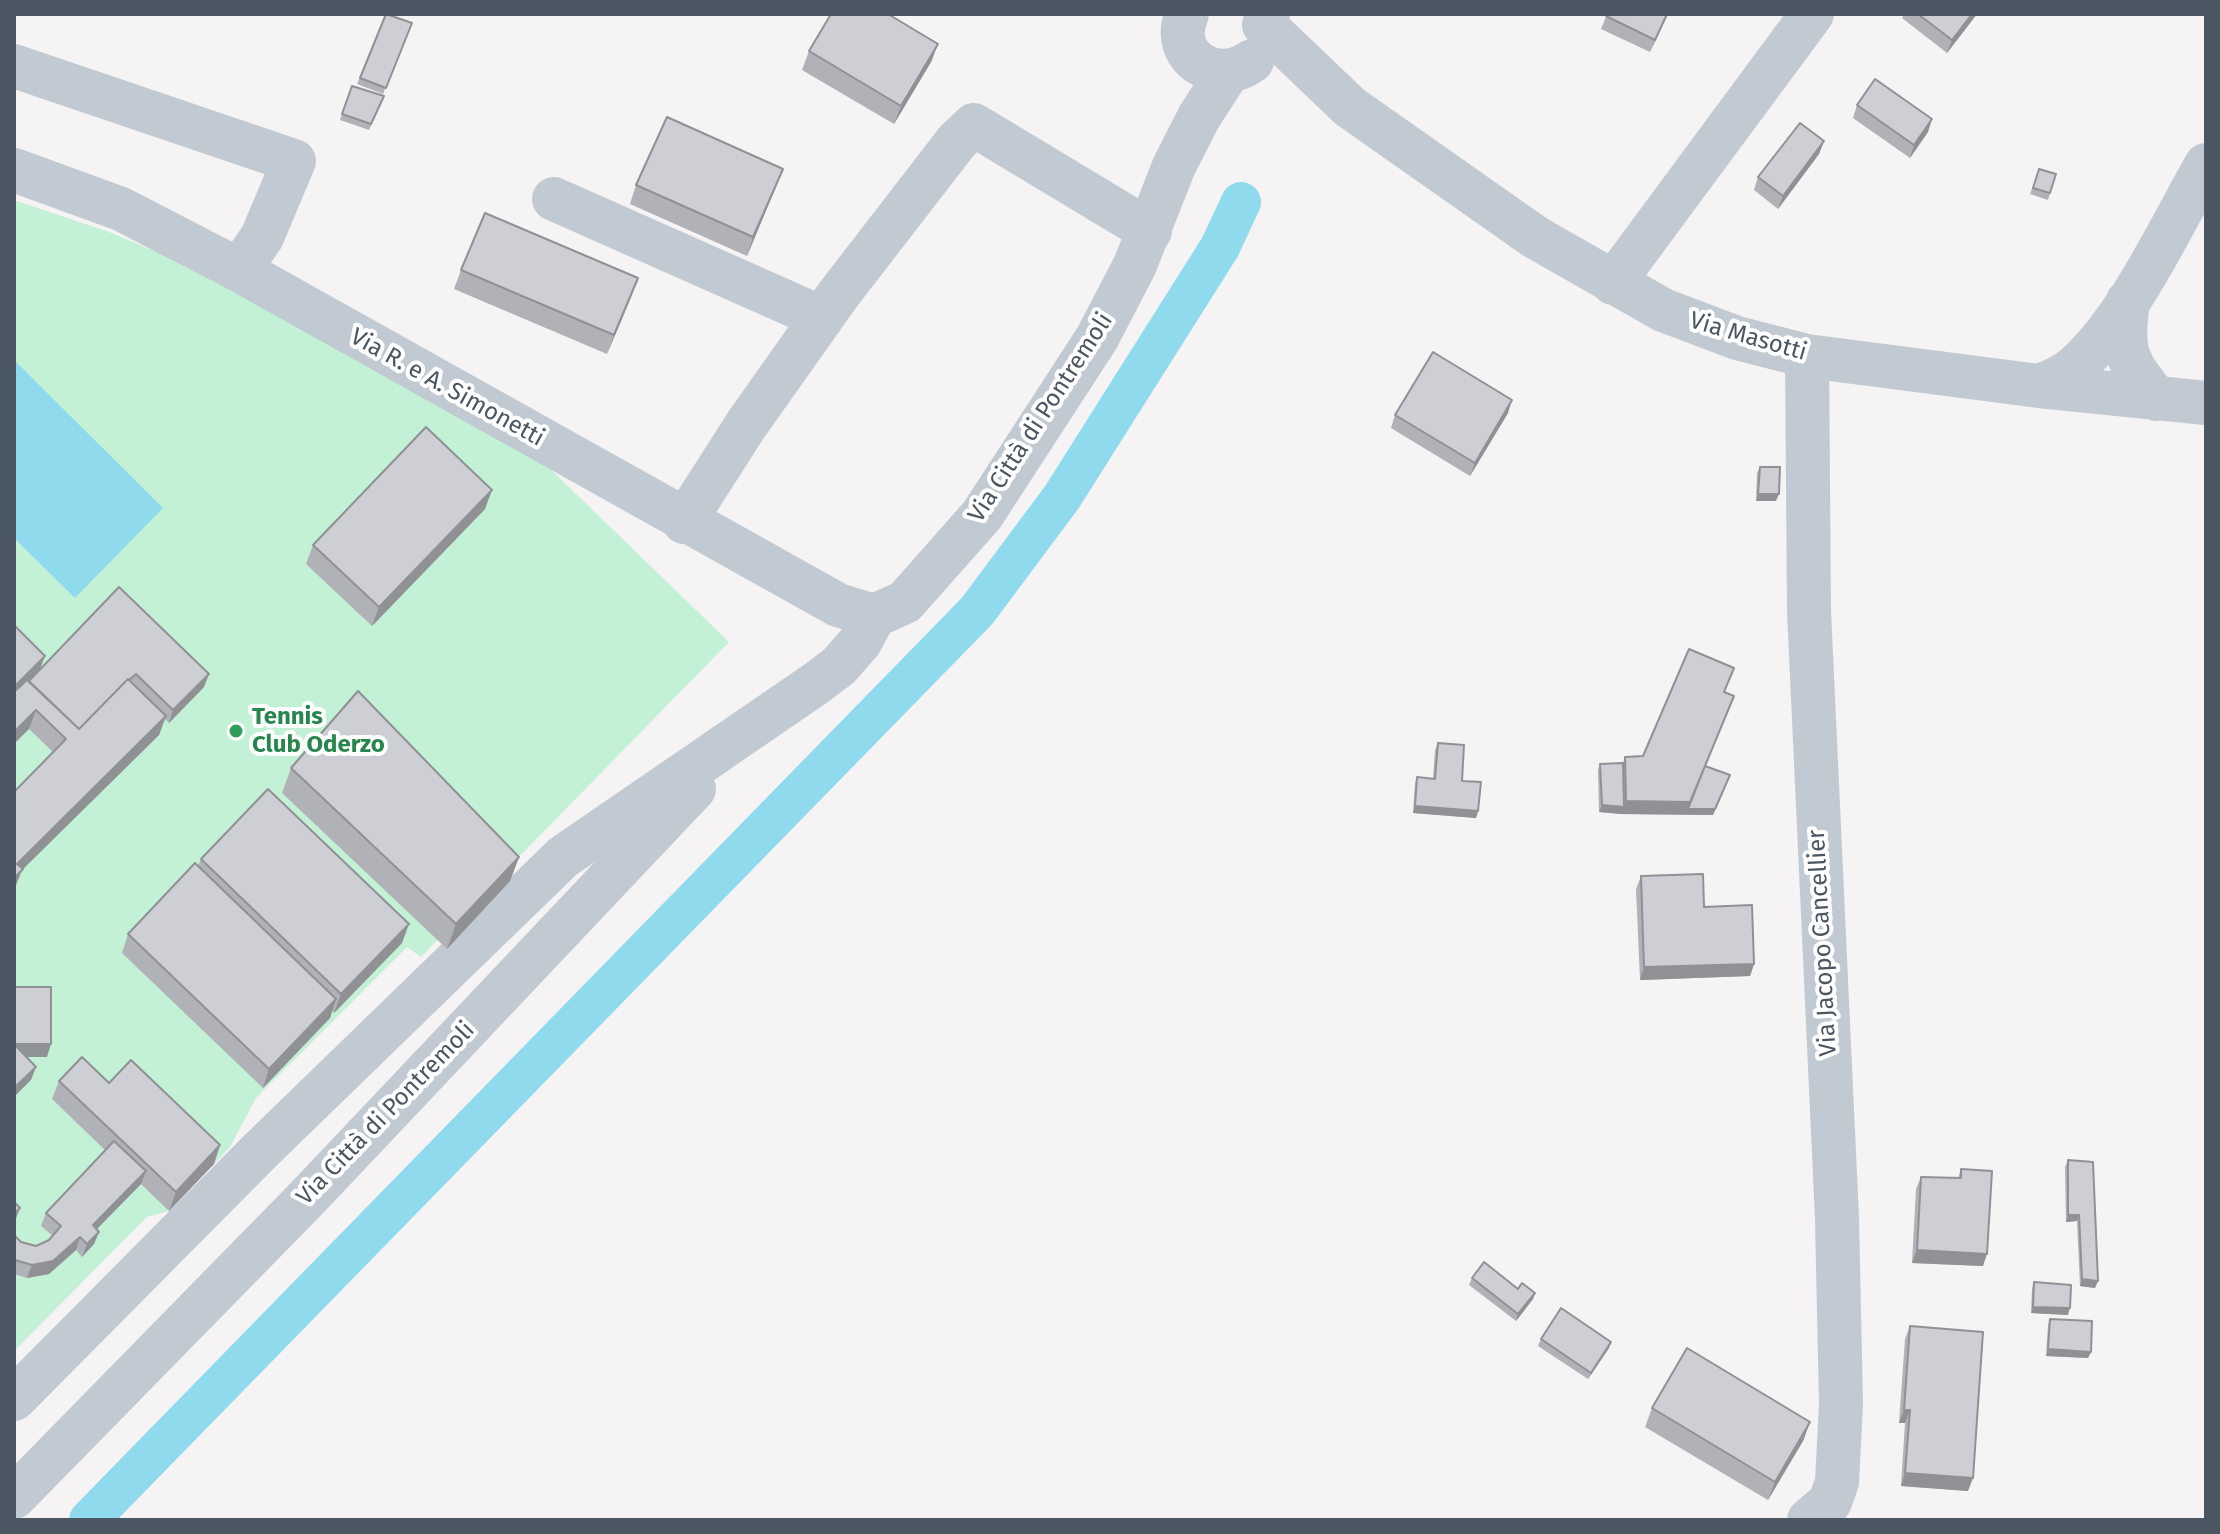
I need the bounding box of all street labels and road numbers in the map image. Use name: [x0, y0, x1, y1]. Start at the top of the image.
street label: Via Masotti: [1686, 307, 1810, 367]
street label: Via Città di Pontremoli: [963, 308, 1119, 528]
street label: Via R. e A. Simonetti: [345, 323, 549, 453]
street label: Via Jacopo Cancellier: [1803, 829, 1843, 1057]
street label: Via Città di Pontremoli: [291, 1016, 481, 1212]

